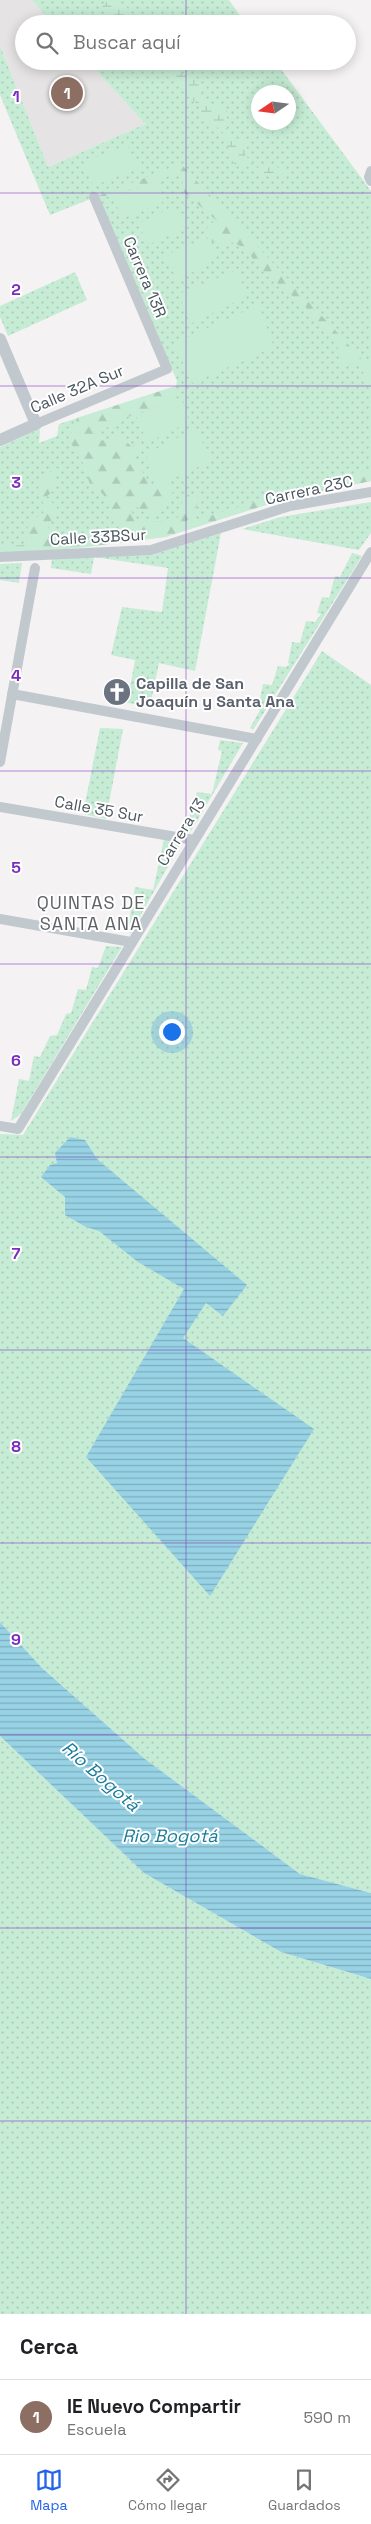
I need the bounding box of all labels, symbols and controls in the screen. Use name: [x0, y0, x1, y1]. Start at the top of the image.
search box: [15, 15, 356, 70]
icon: search: [33, 29, 61, 57]
text: Buscar aquí: [73, 30, 181, 55]
pin: 1: [51, 74, 83, 112]
north arrow: [251, 85, 296, 130]
text: 1: [12, 86, 20, 107]
street label: Carrera 13R: [118, 233, 172, 321]
text: 2: [11, 279, 21, 300]
street label: Calle 32A Sur: [27, 360, 127, 418]
street label: Carrera 23C: [263, 470, 355, 510]
text: 3: [11, 472, 21, 493]
street label: Calle 33BSur: [49, 524, 147, 550]
text: 4: [11, 665, 21, 686]
place label: Capilla de San Joaquín y Santa Ana: [136, 673, 294, 712]
church icon: Capilla de San Joaquín y Santa Ana: [102, 677, 132, 707]
street label: Calle 35 Sur: [53, 791, 145, 827]
street label: Carrera 13: [152, 794, 210, 870]
text: 5: [11, 857, 21, 878]
district label: QUINTAS DE SANTA ANA: [37, 891, 145, 935]
your location: [159, 1019, 185, 1045]
text: 6: [11, 1050, 21, 1071]
text: 7: [12, 1243, 21, 1264]
text: 8: [11, 1436, 21, 1457]
text: 9: [11, 1629, 21, 1650]
water label: Río Bogotá: [57, 1736, 145, 1816]
water label: Rio Bogotá: [122, 1824, 218, 1847]
text: Cerca: [20, 2333, 78, 2360]
text: IE Nuevo Compartir: [67, 2394, 241, 2419]
text: 1: [32, 2407, 40, 2428]
text: 590 m: [303, 2407, 351, 2428]
text: Escuela: [67, 2419, 126, 2440]
tab: Mapa: [30, 2466, 67, 2514]
tab: Cómo llegar: [128, 2466, 207, 2514]
tab: Guardados: [268, 2466, 341, 2514]

